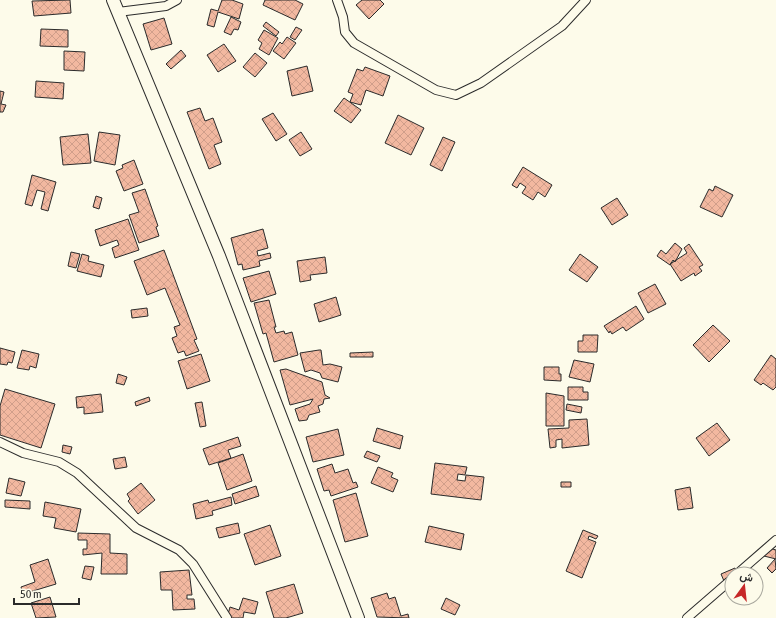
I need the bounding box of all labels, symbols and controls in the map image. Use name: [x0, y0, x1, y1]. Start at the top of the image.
north arrow: [724, 566, 764, 606]
text: ش: [738, 569, 755, 585]
scale bar: [14, 580, 79, 606]
text: 50 m: [20, 587, 42, 601]

